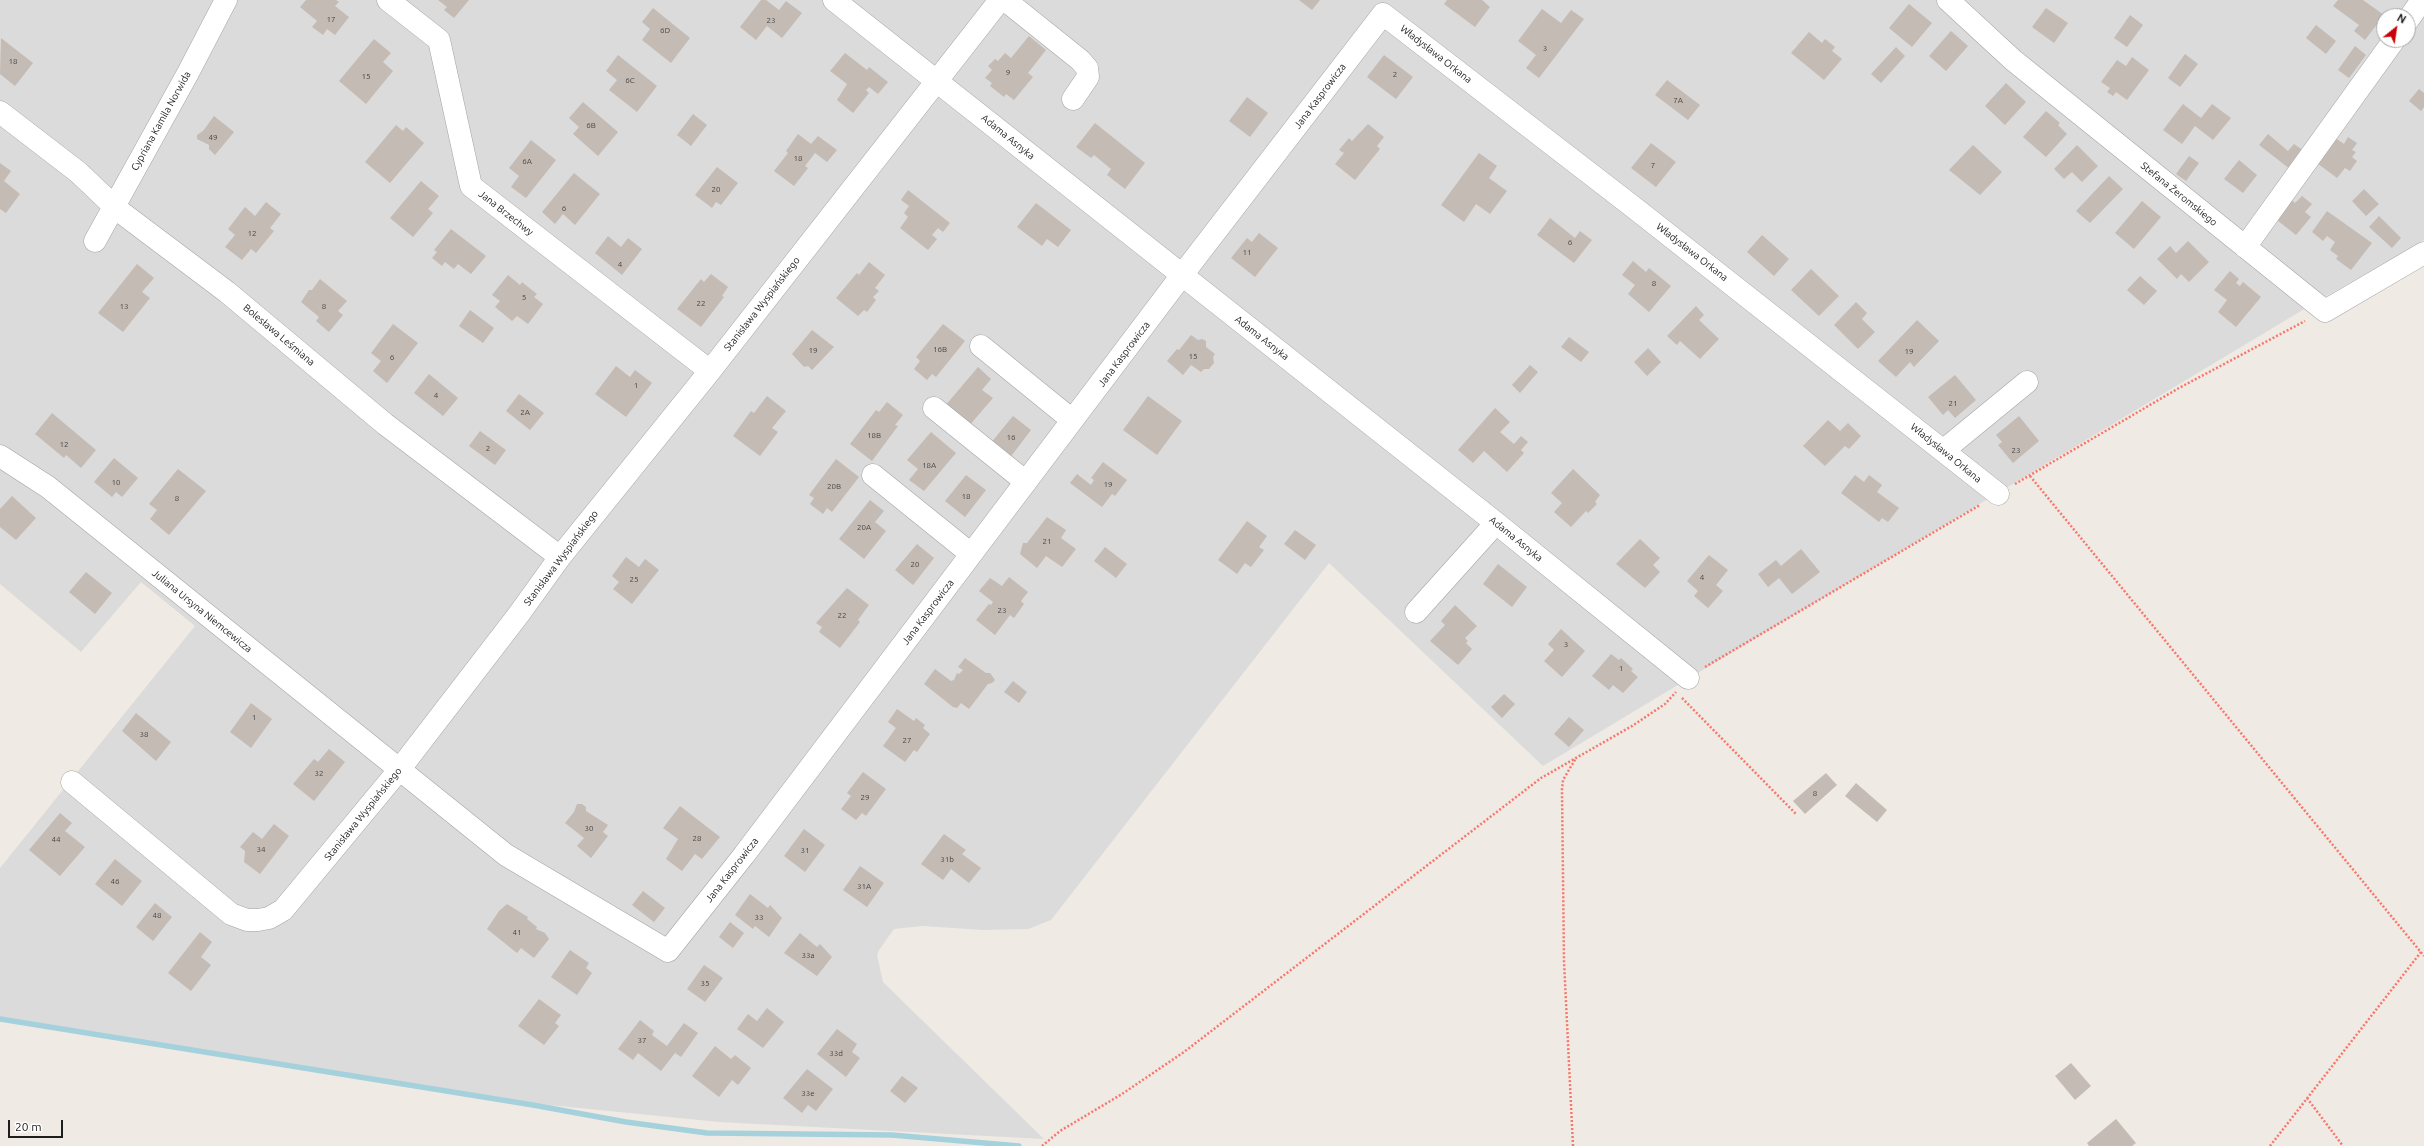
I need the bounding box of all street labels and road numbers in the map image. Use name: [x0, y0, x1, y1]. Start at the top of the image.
street label: Władysława Orkana: [1398, 22, 1474, 86]
street label: Jana Kasprowicza: [1291, 61, 1349, 131]
street label: Cypriana Kamila Norwida: [129, 69, 193, 173]
street label: Adama Asnyka: [979, 112, 1037, 162]
street label: Stefana Żeromskiego: [2138, 159, 2220, 229]
street label: Jana Brzechwy: [476, 188, 536, 238]
street label: Władysława Orkana: [1654, 220, 1730, 284]
street label: Stanisława Wyspiańskiego: [721, 255, 803, 353]
street label: Bolesława Leśmiana: [241, 302, 317, 368]
street label: Adama Asnyka: [1233, 313, 1291, 363]
street label: Jana Kasprowicza: [1095, 319, 1153, 389]
street label: Władysława Orkana: [1908, 421, 1984, 485]
street label: Stanisława Wyspiańskiego: [521, 508, 601, 608]
street label: Adama Asnyka: [1487, 514, 1545, 564]
street label: Juliana Ursyna Niemcewicza: [150, 567, 254, 655]
street label: Jana Kasprowicza: [899, 577, 957, 647]
street label: Stanisława Wyspiańskiego: [322, 765, 404, 863]
street label: Jana Kasprowicza: [703, 835, 761, 905]

